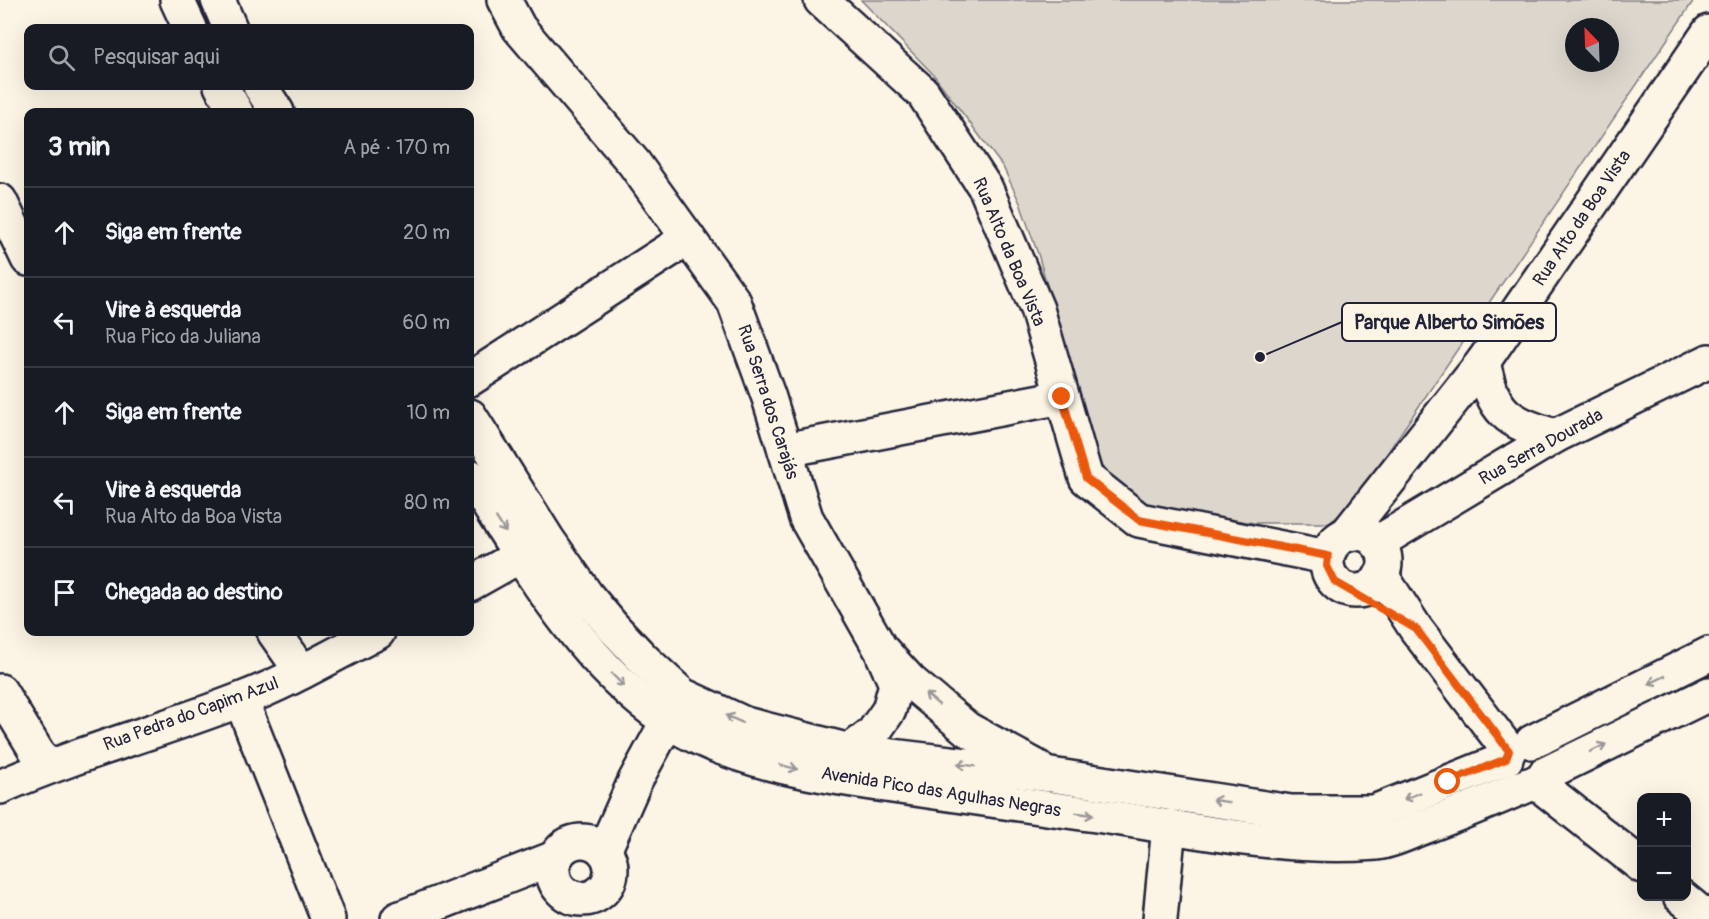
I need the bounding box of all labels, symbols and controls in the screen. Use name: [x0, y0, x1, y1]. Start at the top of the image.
north arrow: [1565, 18, 1619, 72]
search box: [24, 24, 474, 90]
icon: search: [45, 41, 78, 74]
text: Pesquisar aqui: [93, 43, 219, 71]
text: 3 min: [48, 131, 110, 163]
text: A pé · 170 m: [343, 135, 450, 160]
street label: Rua Alto da Boa Vista: [1528, 145, 1636, 291]
street label: Rua Alto da Boa Vista: [967, 174, 1051, 330]
icon: ahead: [48, 216, 81, 249]
text: Siga em frente: [105, 218, 241, 246]
text: 20 m: [403, 220, 450, 245]
text: Vire à esquerda: [105, 296, 241, 324]
callout: Parque Alberto Simões: [1342, 303, 1556, 341]
icon: left: [48, 306, 81, 339]
text: 60 m: [403, 310, 450, 335]
text: Parque Alberto Simões: [1354, 310, 1544, 335]
street label: Rua Serra dos Carajás: [732, 322, 804, 482]
text: Rua Pico da Juliana: [105, 324, 261, 349]
route end: [1048, 383, 1074, 409]
icon: ahead: [48, 396, 81, 429]
text: Siga em frente: [105, 398, 241, 426]
text: 10 m: [406, 400, 450, 425]
street label: Rua Serra Dourada: [1475, 403, 1607, 491]
text: Vire à esquerda: [105, 476, 241, 504]
icon: left: [48, 486, 81, 519]
text: 80 m: [404, 490, 450, 515]
text: Rua Alto da Boa Vista: [105, 504, 282, 529]
one-way arrow: [496, 516, 508, 533]
icon: arrive: [48, 576, 81, 609]
text: Chegada ao destino: [105, 578, 283, 606]
street label: Rua Pedra do Capim Azul: [100, 672, 282, 756]
one-way arrow: [611, 673, 626, 687]
one-way arrow: [1648, 675, 1666, 686]
one-way arrow: [924, 693, 940, 706]
one-way arrow: [725, 713, 744, 724]
one-way arrow: [1589, 742, 1607, 754]
one-way arrow: [956, 759, 976, 770]
one-way arrow: [780, 761, 799, 773]
street label: Avenida Pico das Agulhas Negras: [819, 762, 1063, 822]
route start: [1434, 768, 1460, 794]
one-way arrow: [1404, 791, 1422, 802]
map controls: [1637, 793, 1691, 901]
button: +: [1637, 793, 1691, 847]
one-way arrow: [1212, 796, 1231, 807]
one-way arrow: [1075, 808, 1095, 819]
button: −: [1637, 847, 1691, 901]

